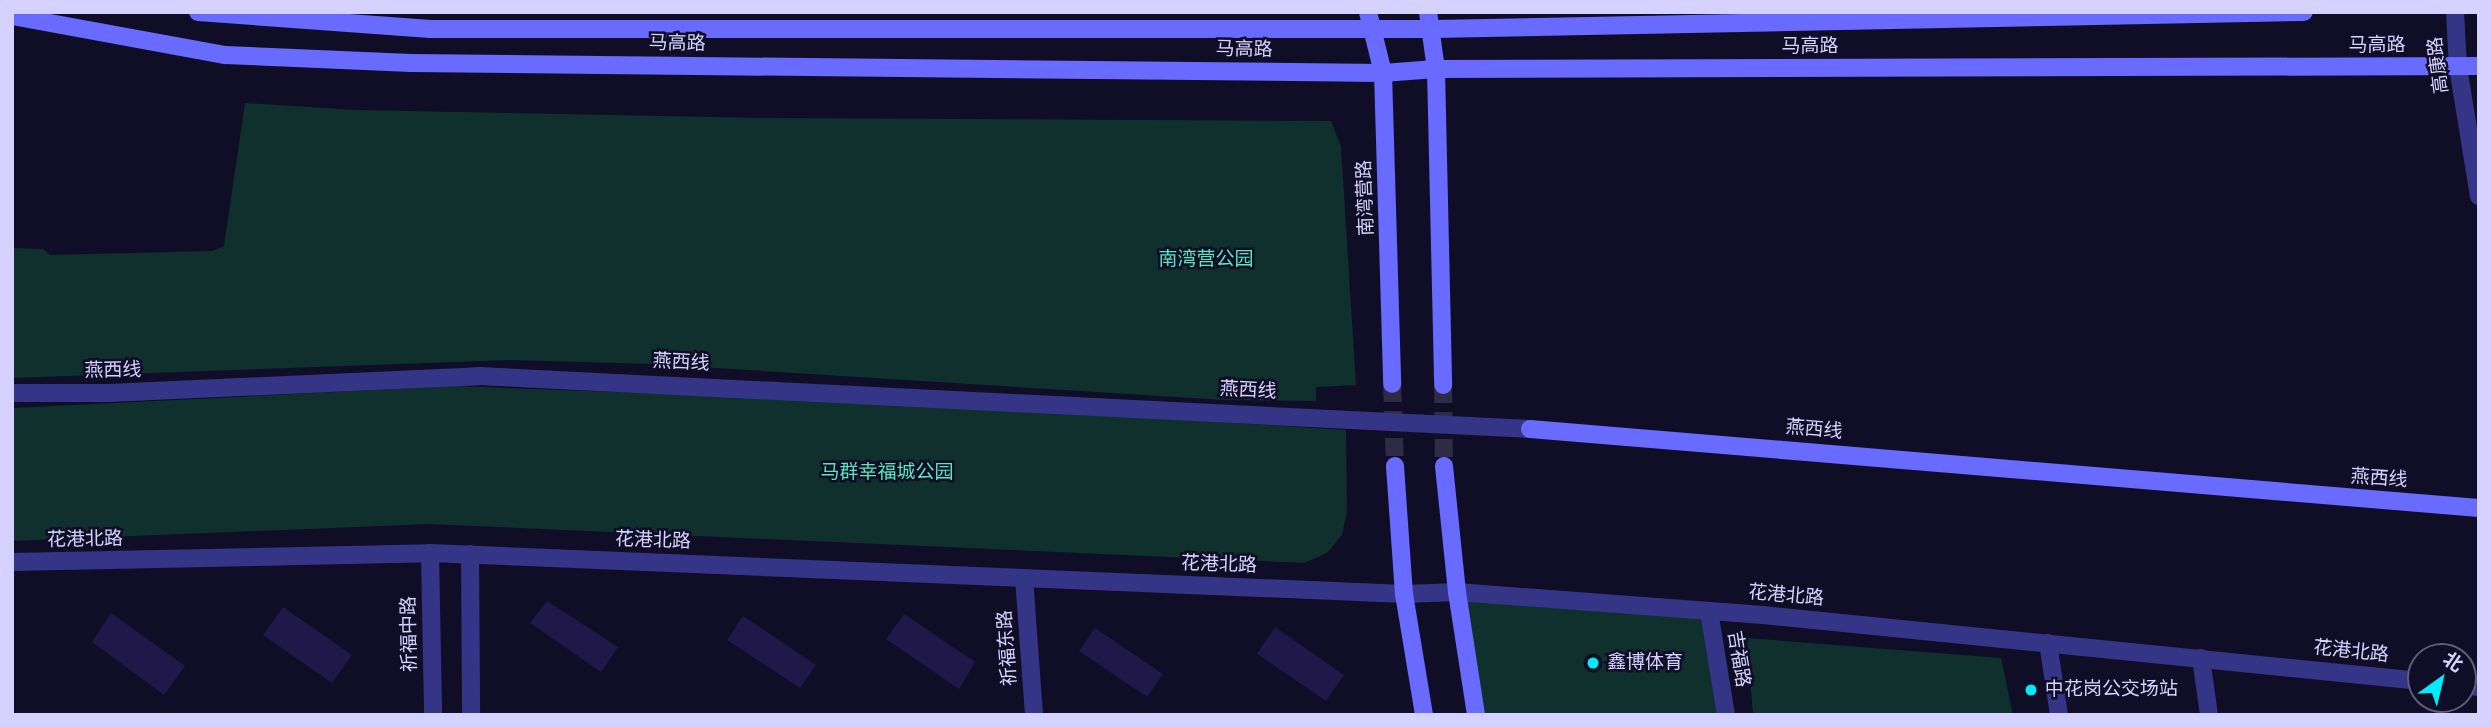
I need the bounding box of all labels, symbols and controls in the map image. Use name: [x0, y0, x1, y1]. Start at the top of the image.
street label: 马高路: [648, 32, 706, 56]
street label: 马高路: [2349, 35, 2405, 57]
street label: 高康路: [2424, 35, 2454, 95]
street label: 马高路: [1782, 36, 1838, 58]
street label: 马高路: [1215, 38, 1273, 62]
street label: 南湾营路: [1353, 160, 1379, 236]
park label: 南湾营公园: [1159, 249, 1253, 271]
street label: 燕西线: [652, 350, 710, 376]
street label: 燕西线: [84, 359, 142, 383]
street label: 燕西线: [1219, 378, 1277, 404]
street label: 燕西线: [1785, 416, 1843, 444]
park label: 马群幸福城公园: [821, 462, 953, 484]
street label: 燕西线: [2350, 466, 2408, 492]
street label: 花港北路: [47, 528, 123, 552]
street label: 花港北路: [615, 528, 691, 554]
street label: 花港北路: [1181, 552, 1257, 578]
street label: 花港北路: [1747, 581, 1825, 611]
street label: 祈福中路: [398, 596, 422, 672]
street label: 祈福东路: [994, 609, 1022, 687]
street label: 吉福路: [1722, 629, 1754, 689]
street label: 花港北路: [2312, 637, 2390, 667]
north arrow: [2407, 643, 2477, 713]
text: 北: [2439, 648, 2467, 677]
place label: 鑫博体育: [1607, 652, 1683, 674]
marker: 鑫博体育: [1585, 655, 1601, 671]
place label: 中花岗公交场站: [2045, 679, 2178, 701]
marker: 中花岗公交场站: [2023, 682, 2039, 698]

